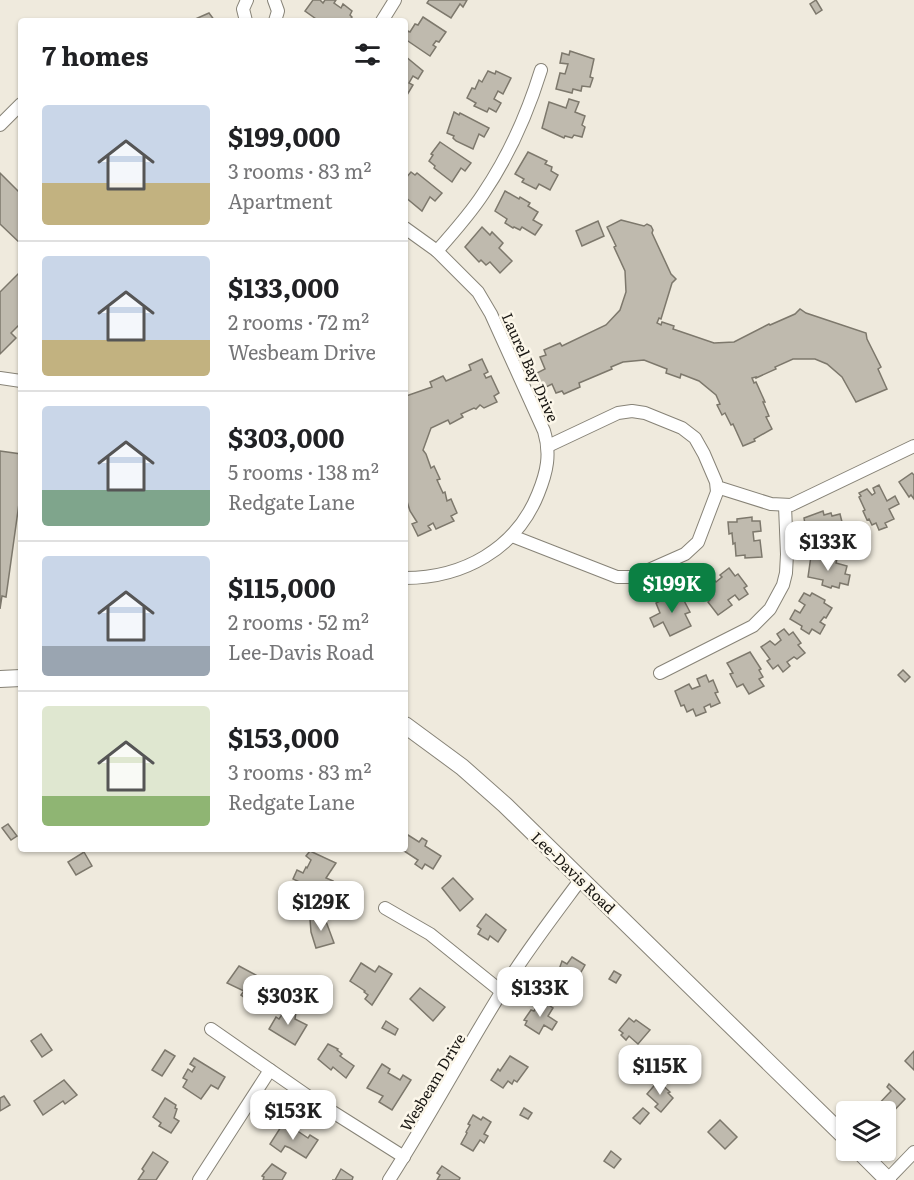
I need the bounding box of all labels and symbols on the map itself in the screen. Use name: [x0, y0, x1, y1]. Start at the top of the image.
street label: Laurel Bay Drive: [497, 309, 565, 426]
pin: $133K: [786, 521, 870, 572]
pin: $199K: [630, 563, 714, 614]
street label: Lee-Davis Road: [527, 826, 621, 918]
pin: $129K: [279, 881, 363, 932]
pin: $133K: [498, 967, 582, 1018]
pin: $303K: [246, 975, 330, 1026]
street label: Wesbeam Drive: [394, 1028, 471, 1135]
pin: $115K: [618, 1045, 702, 1096]
pin: $153K: [251, 1090, 335, 1141]

